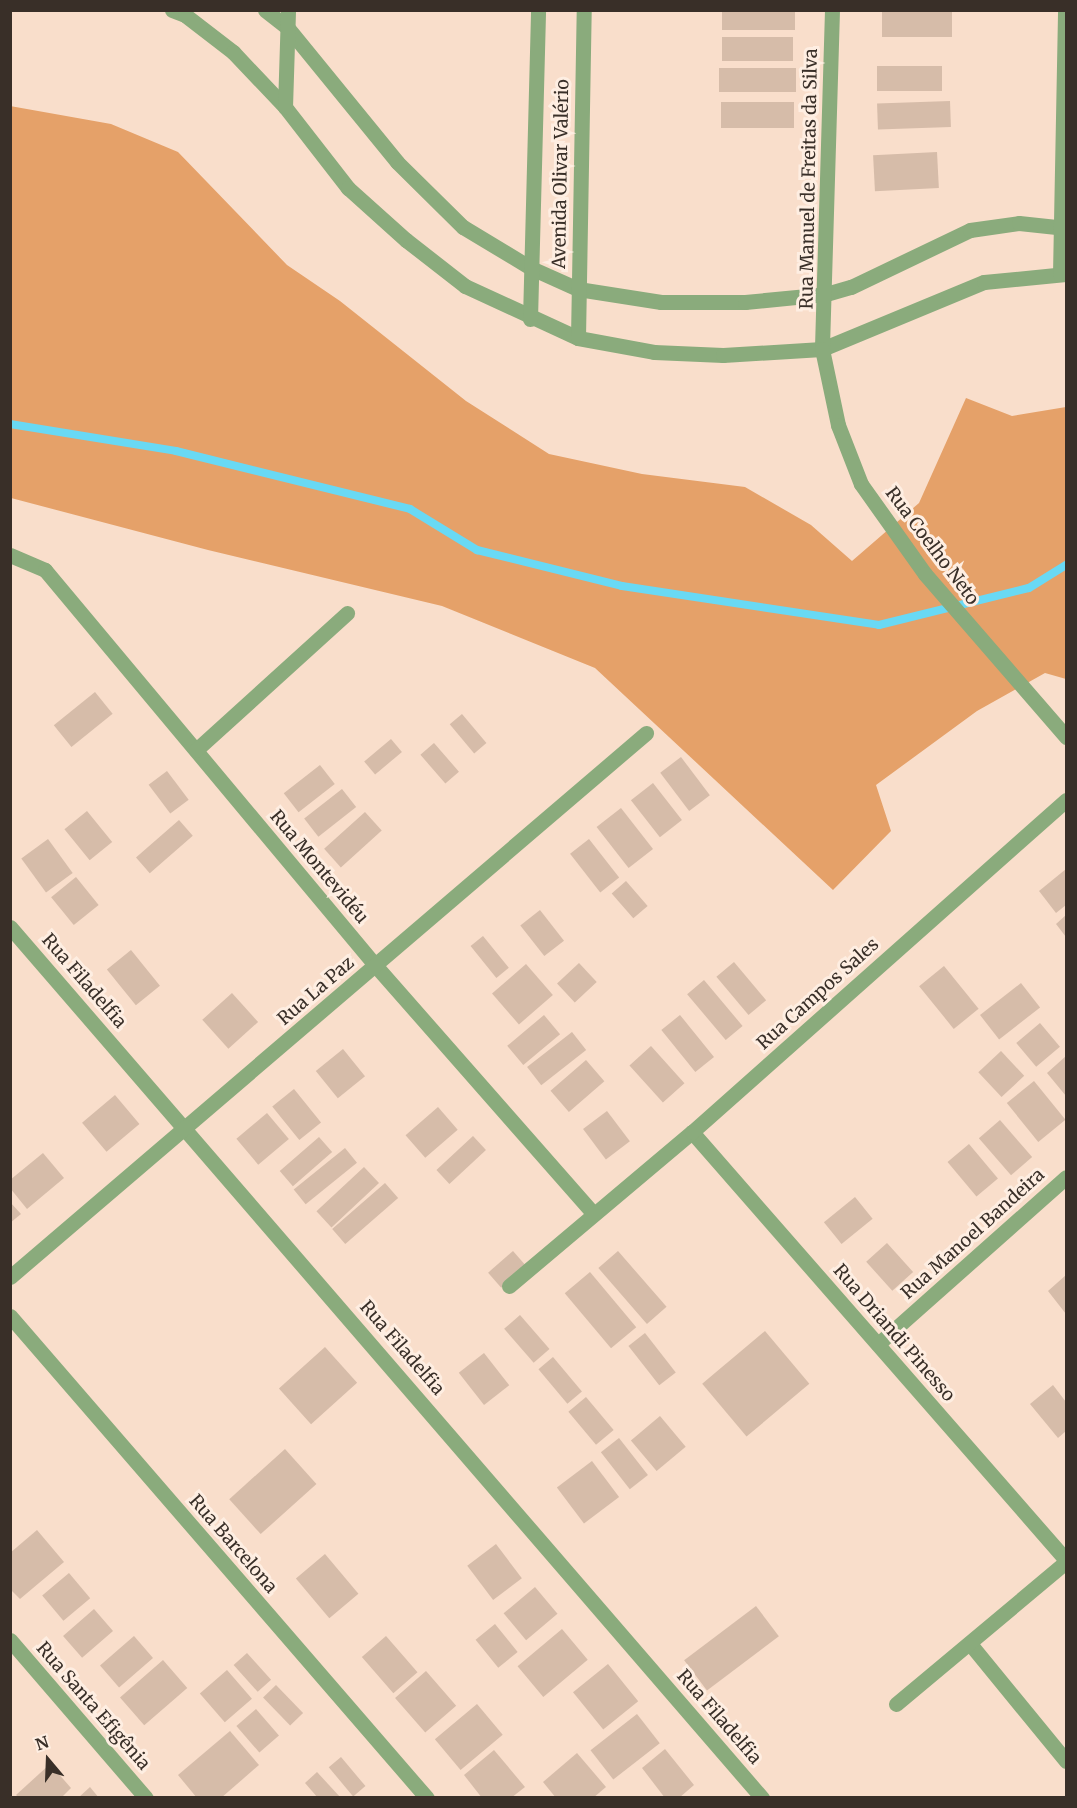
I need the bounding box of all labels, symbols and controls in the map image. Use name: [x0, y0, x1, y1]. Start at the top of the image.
street label: Rua Manuel de Freitas da Silva: [796, 48, 822, 310]
street label: Avenida Olivar Valério: [549, 79, 573, 269]
street label: Rua Coelho Neto: [881, 483, 983, 609]
street label: Rua Montevidéu: [265, 806, 373, 928]
street label: Rua Filadelfia: [37, 929, 131, 1033]
street label: Rua Campos Sales: [753, 934, 883, 1054]
street label: Rua La Paz: [273, 952, 359, 1030]
street label: Rua Manoel Bandeira: [897, 1164, 1049, 1304]
street label: Rua Driandi Pinesso: [829, 1260, 959, 1406]
street label: Rua Filadelfia: [355, 1296, 449, 1400]
street label: Rua Barcelona: [184, 1490, 282, 1598]
street label: Rua Santa Efigênia: [32, 1638, 154, 1774]
street label: Rua Filadelfia: [672, 1665, 766, 1769]
north arrow: [18, 1730, 78, 1790]
text: N: [33, 1731, 51, 1754]

